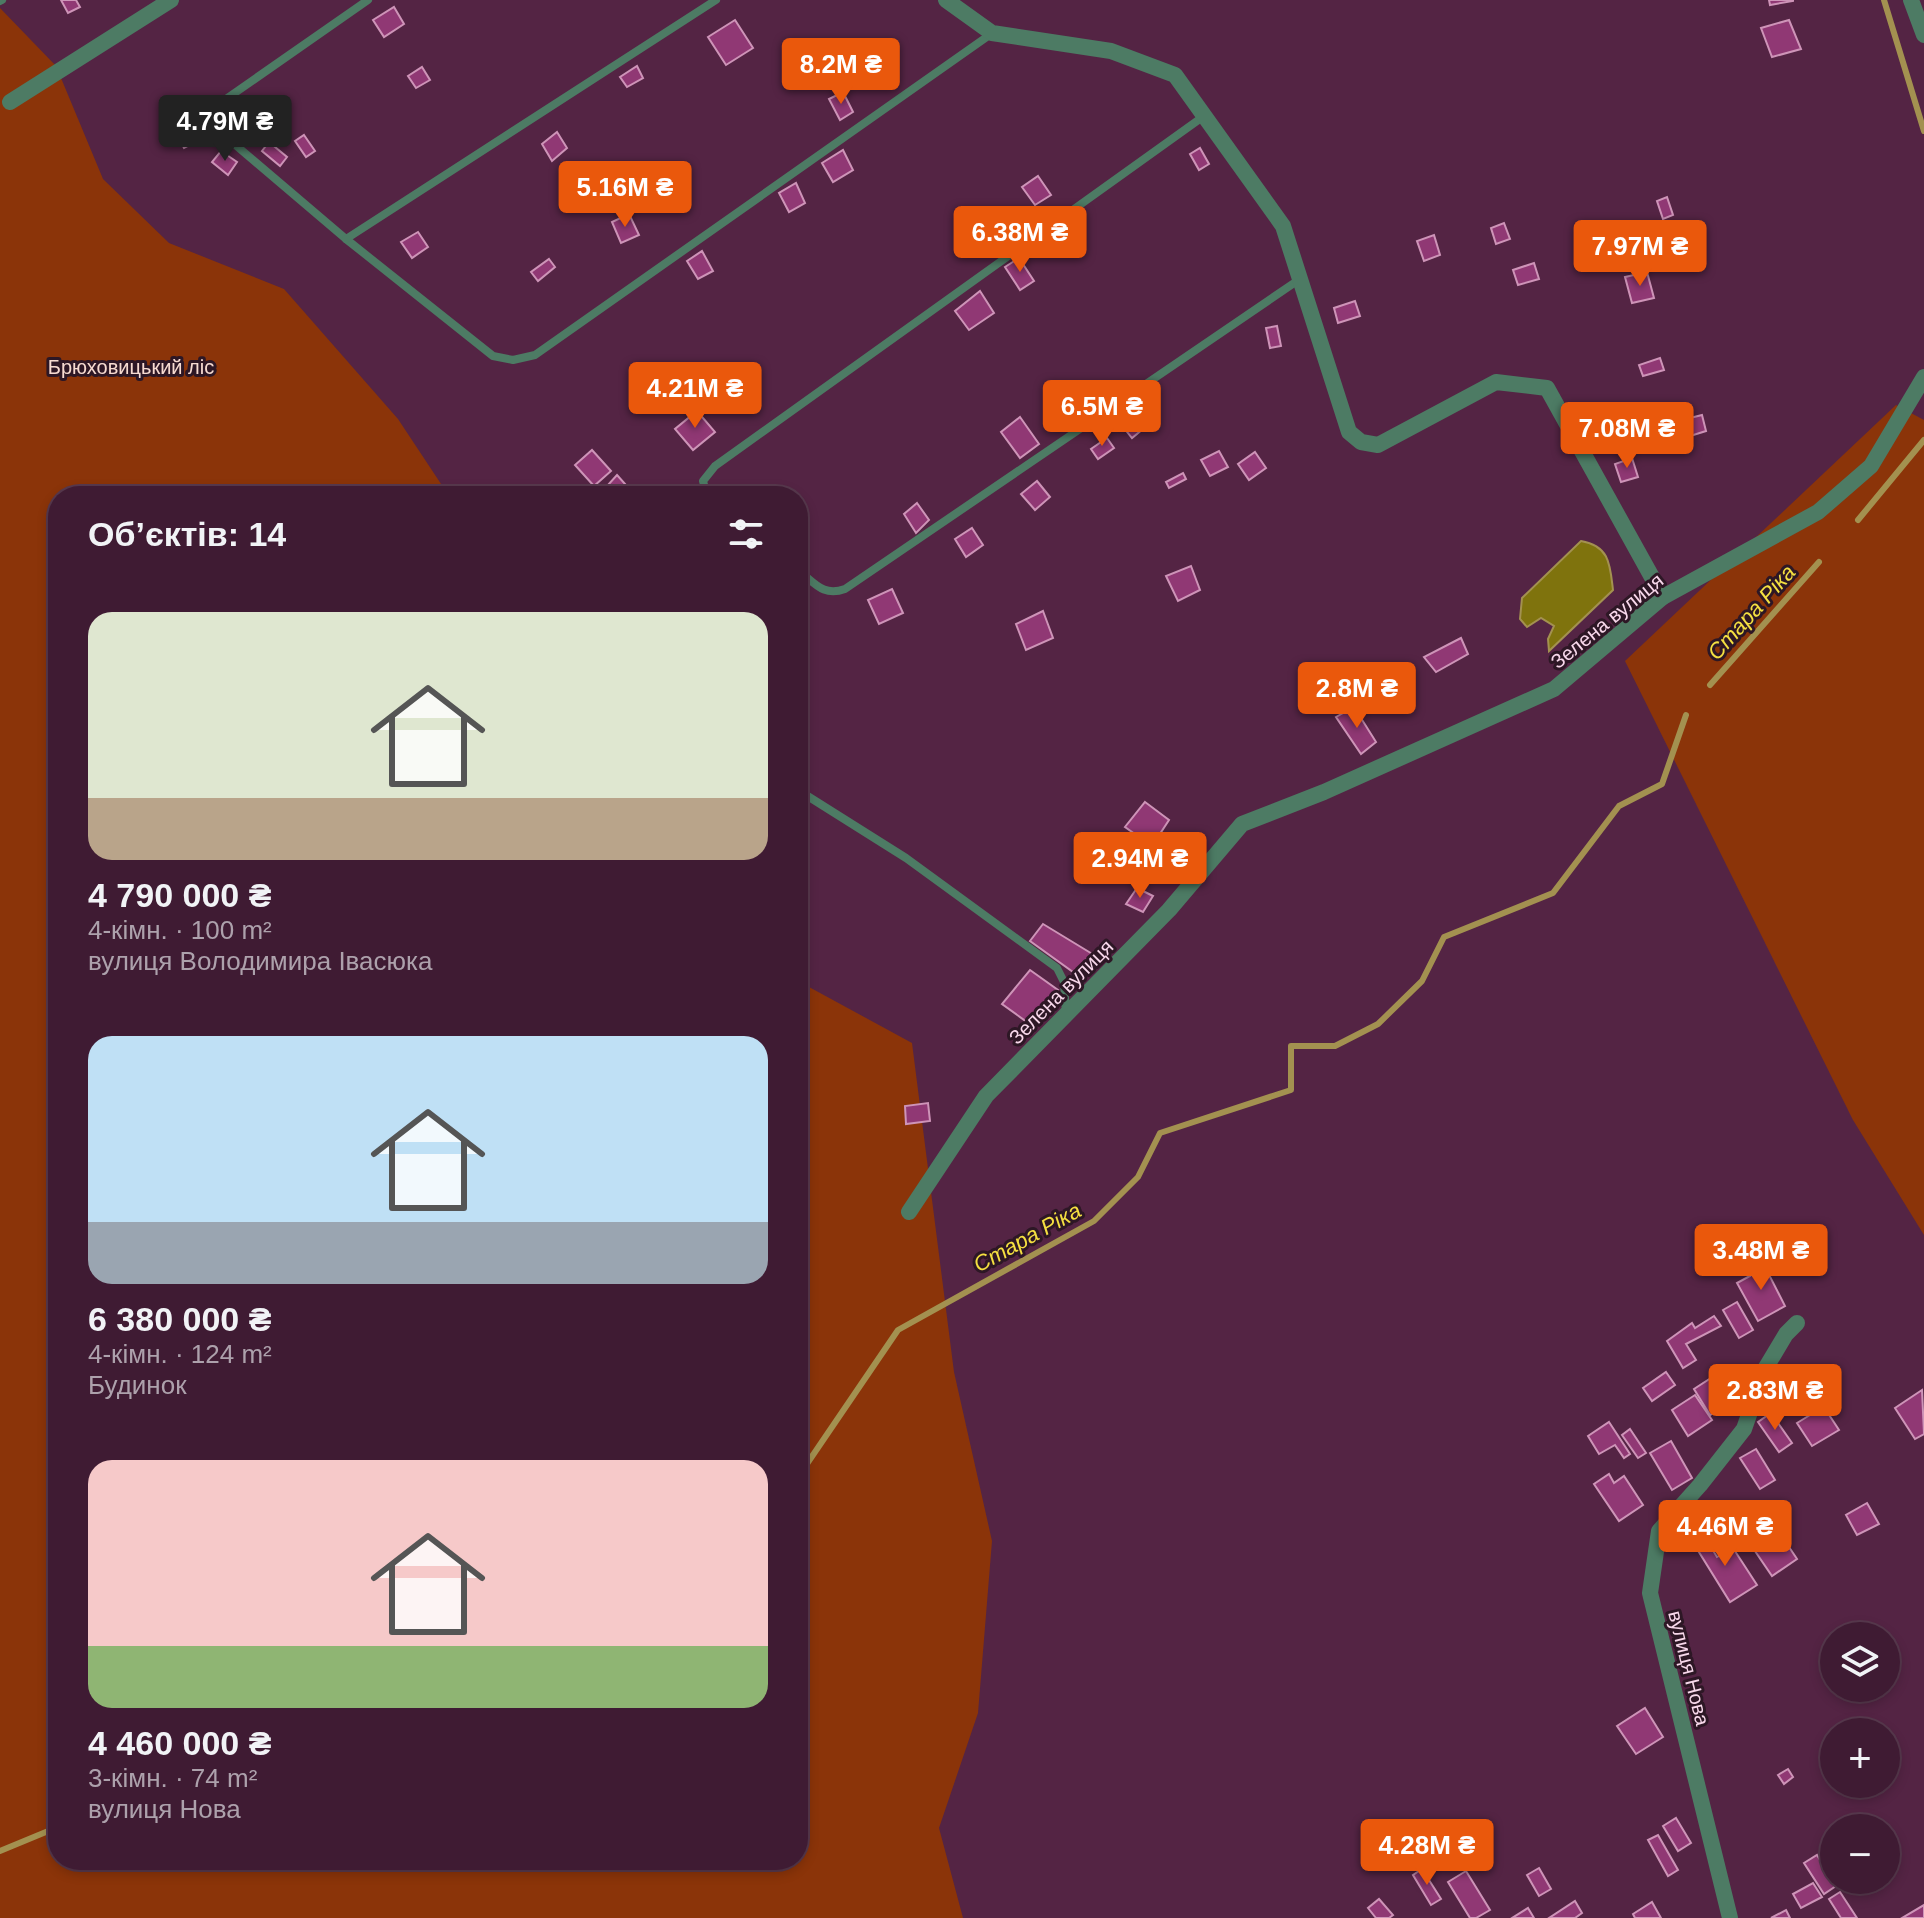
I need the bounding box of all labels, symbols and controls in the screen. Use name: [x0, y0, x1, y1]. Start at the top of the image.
pin: 8.2M ₴: [776, 38, 906, 106]
text: 8.2M ₴: [800, 49, 882, 79]
pin: 4.79M ₴: [151, 95, 299, 163]
text: 4.79M ₴: [177, 106, 273, 136]
pin: 5.16M ₴: [551, 161, 699, 229]
text: 5.16M ₴: [577, 172, 673, 202]
pin: 6.38M ₴: [946, 206, 1094, 274]
text: 6.38M ₴: [972, 217, 1068, 247]
pin: 7.97M ₴: [1566, 220, 1714, 288]
text: 7.97M ₴: [1592, 231, 1688, 261]
park label: Брюховицький ліс: [48, 356, 214, 378]
pin: 4.21M ₴: [621, 362, 769, 430]
text: 4.21M ₴: [647, 373, 743, 403]
pin: 6.5M ₴: [1037, 380, 1167, 448]
text: 6.5M ₴: [1061, 391, 1143, 421]
pin: 7.08M ₴: [1553, 402, 1701, 470]
text: 7.08M ₴: [1579, 413, 1675, 443]
icon: filters: [724, 512, 768, 556]
text: Об’єктів: 14: [88, 515, 286, 553]
water label: Стара Ріка: [1702, 560, 1800, 665]
street label: Зелена вулиця: [1546, 569, 1668, 673]
pin: 2.8M ₴: [1292, 662, 1422, 730]
icon: home: [356, 664, 500, 808]
text: 2.8M ₴: [1316, 673, 1398, 703]
pin: 2.94M ₴: [1066, 832, 1214, 900]
text: 2.94M ₴: [1092, 843, 1188, 873]
text: 4 790 000 ₴: [88, 876, 271, 914]
text: 4-кімн. · 100 m²: [88, 915, 272, 945]
street label: Зелена вулиця: [1004, 935, 1118, 1049]
text: вулиця Володимира Івасюка: [88, 946, 433, 976]
icon: home: [356, 1088, 500, 1232]
water label: Стара Ріка: [969, 1198, 1085, 1277]
pin: 3.48M ₴: [1687, 1224, 1835, 1292]
text: 3.48M ₴: [1713, 1235, 1809, 1265]
text: 6 380 000 ₴: [88, 1300, 271, 1338]
text: 4-кімн. · 124 m²: [88, 1339, 272, 1369]
pin: 2.83M ₴: [1701, 1364, 1849, 1432]
text: Будинок: [88, 1370, 187, 1400]
text: 2.83M ₴: [1727, 1375, 1823, 1405]
pin: 4.46M ₴: [1651, 1500, 1799, 1568]
text: 4.46M ₴: [1677, 1511, 1773, 1541]
icon: home: [356, 1512, 500, 1656]
street label: вулиця Нова: [1664, 1608, 1714, 1729]
map controls: [1820, 1622, 1900, 1894]
button: layers: [1820, 1622, 1900, 1702]
button: +: [1820, 1718, 1900, 1798]
text: 4 460 000 ₴: [88, 1724, 271, 1762]
text: 3-кімн. · 74 m²: [88, 1763, 257, 1793]
text: вулиця Нова: [88, 1794, 241, 1824]
button: −: [1820, 1814, 1900, 1894]
pin: 4.28M ₴: [1353, 1819, 1501, 1887]
text: 4.28M ₴: [1379, 1830, 1475, 1860]

